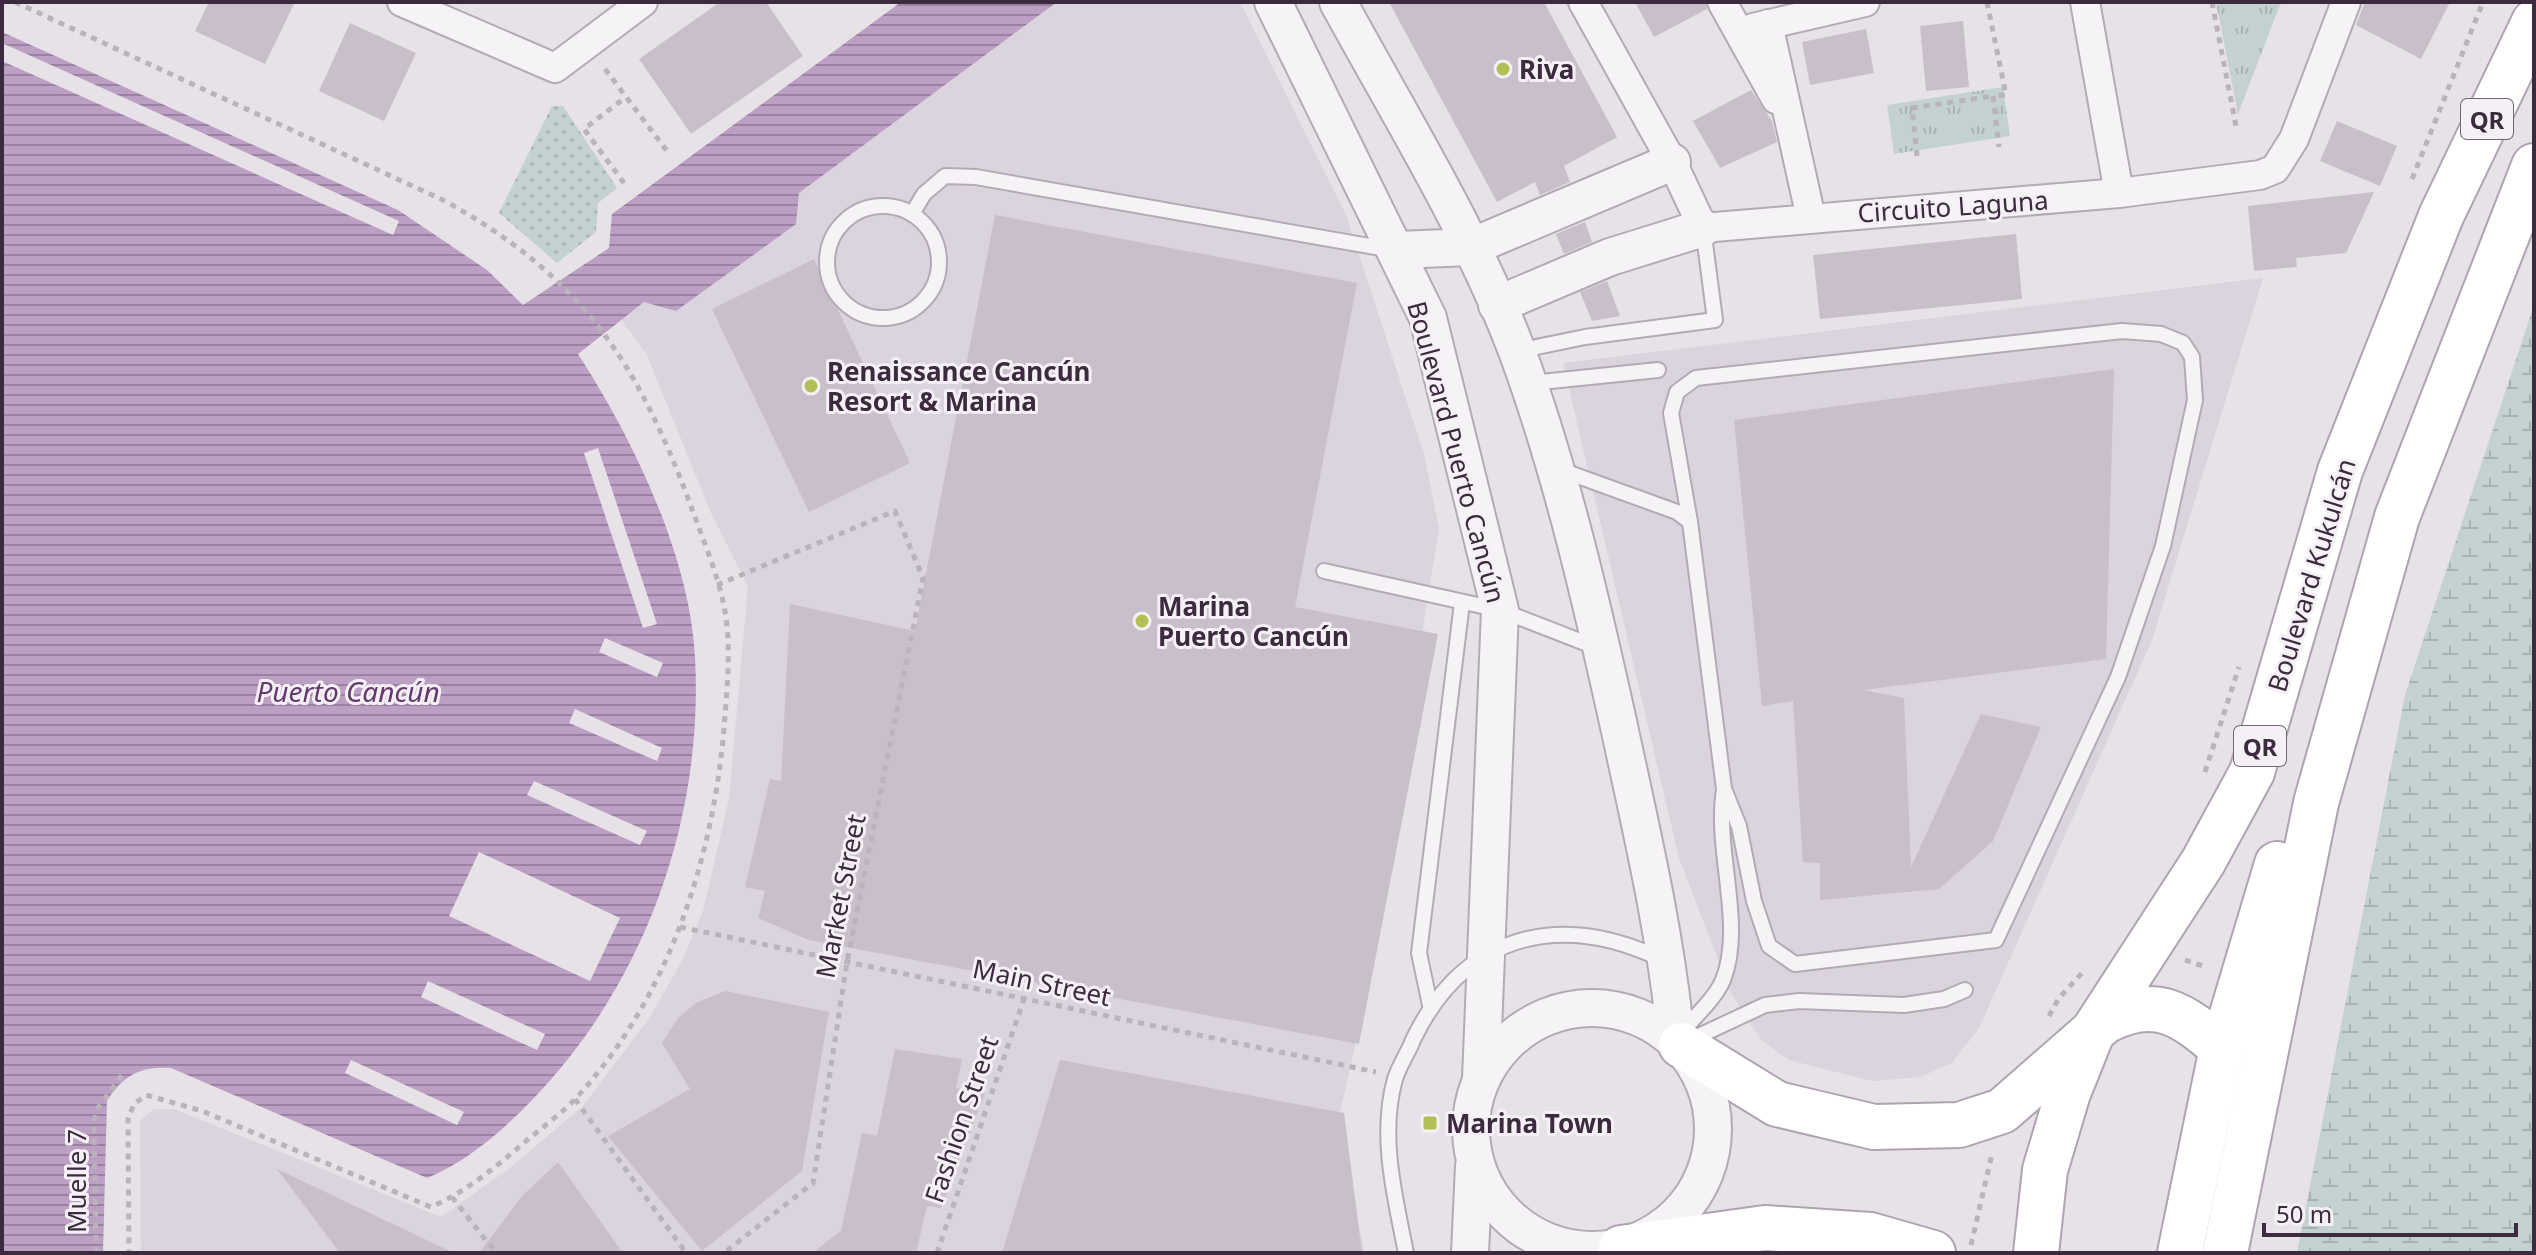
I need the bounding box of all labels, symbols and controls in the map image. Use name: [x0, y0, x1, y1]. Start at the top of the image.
place label: Riva: [1519, 51, 1574, 87]
marker: Riva: [1494, 60, 1512, 78]
road number: QR: [2461, 99, 2513, 139]
street label: Circuito Laguna: [1856, 181, 2050, 231]
street label: Boulevard Puerto Cancún: [1399, 297, 1515, 607]
place label: Renaissance Cancún Resort & Marina: [827, 353, 1090, 419]
marker: Renaissance Cancún Resort & Marina: [802, 377, 820, 395]
street label: Boulevard Kukulcán: [2258, 454, 2364, 696]
place label: Marina Puerto Cancún: [1158, 588, 1349, 654]
marker: Marina Puerto Cancún: [1133, 612, 1151, 630]
water label: Puerto Cancún: [256, 672, 440, 710]
road number: QR: [2234, 726, 2286, 766]
street label: Market Street: [806, 811, 874, 981]
street label: Main Street: [970, 950, 1114, 1014]
street label: Fashion Street: [916, 1031, 1006, 1207]
place label: Marina Town: [1446, 1105, 1613, 1141]
marker: Marina Town: [1421, 1114, 1439, 1132]
street label: Muelle 7: [58, 1129, 94, 1233]
scale bar: [2264, 1187, 2516, 1237]
text: 50 m: [2276, 1197, 2332, 1230]

